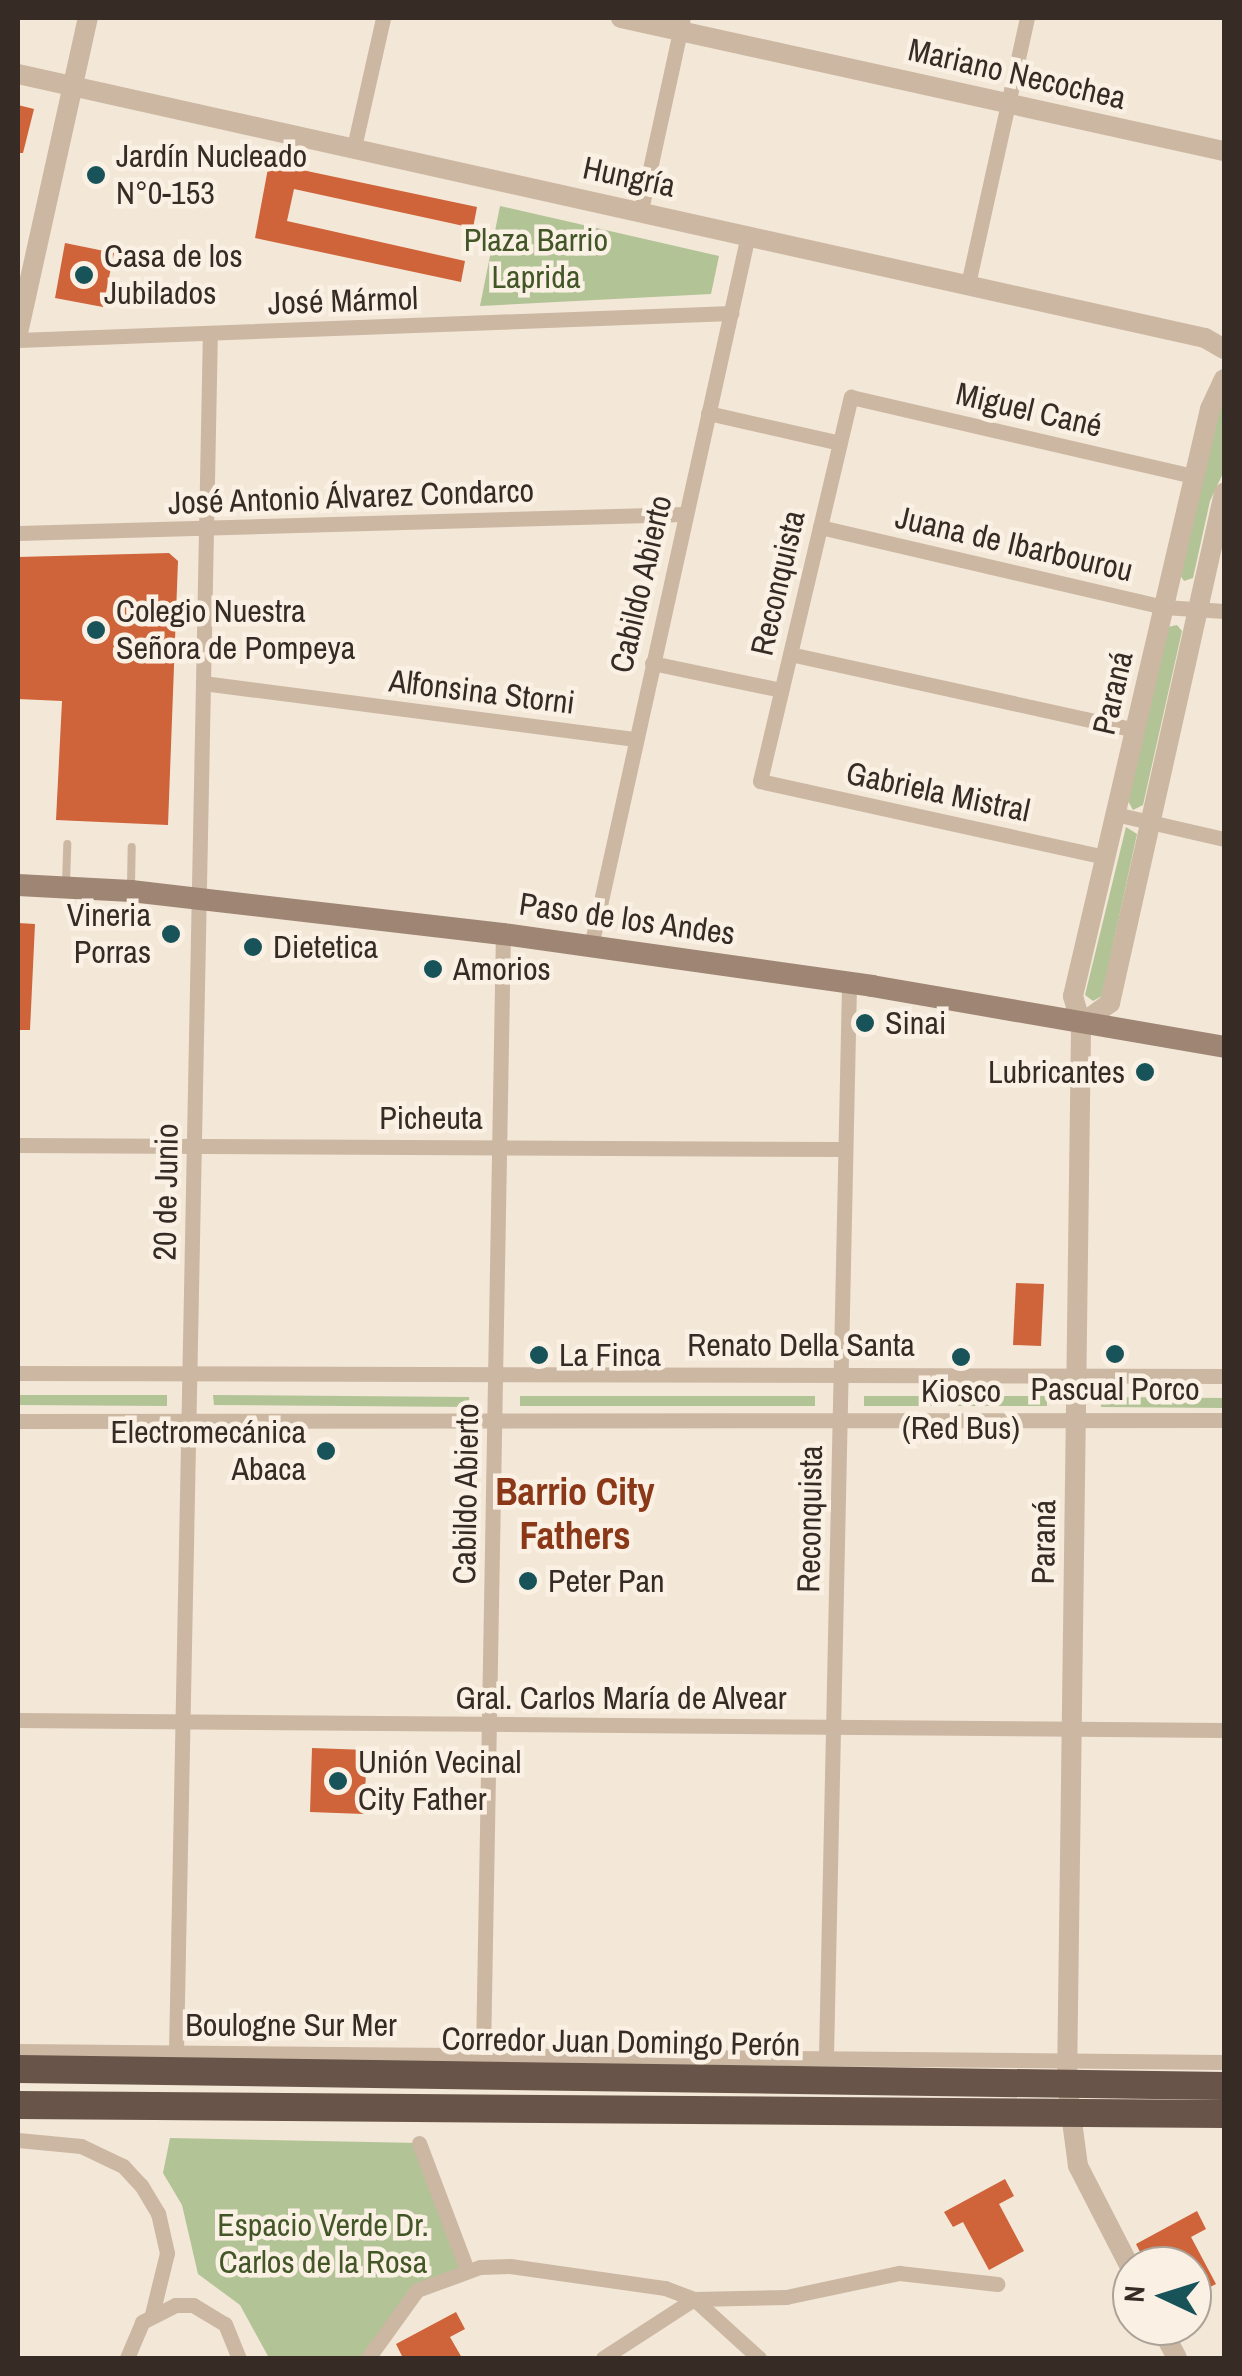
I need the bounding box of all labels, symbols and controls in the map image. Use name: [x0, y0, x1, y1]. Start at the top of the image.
street label: Mariano Necochea: [905, 30, 1129, 118]
place label: Jardín Nucleado N°0-153: [116, 138, 307, 213]
street label: Hungría: [579, 149, 679, 205]
marker: Jardín Nucleado N°0-153: [85, 164, 107, 186]
park label: Plaza Barrio Laprida: [464, 222, 608, 297]
place label: Casa de los Jubilados: [104, 238, 243, 313]
marker: Casa de los Jubilados: [73, 264, 95, 286]
street label: José Mármol: [267, 279, 419, 323]
street label: Miguel Cané: [952, 375, 1106, 445]
street label: José Antonio Álvarez Condarco: [166, 471, 536, 523]
street label: Cabildo Abierto: [602, 491, 680, 677]
street label: Juana de Ibarbourou: [892, 498, 1136, 590]
street label: Reconquista: [743, 507, 813, 659]
place label: Colegio Nuestra Señora de Pompeya: [116, 593, 355, 668]
marker: Colegio Nuestra Señora de Pompeya: [85, 619, 107, 641]
street label: Paraná: [1085, 647, 1141, 739]
street label: Alfonsina Storni: [387, 662, 577, 722]
street label: Gabriela Mistral: [843, 754, 1033, 830]
street label: Paso de los Andes: [516, 885, 738, 953]
place label: Vineria Porras: [67, 897, 151, 972]
marker: Vineria Porras: [160, 923, 182, 945]
place label: Dietetica: [273, 928, 378, 966]
marker: Dietetica: [242, 936, 264, 958]
place label: Amorios: [453, 950, 551, 988]
marker: Amorios: [422, 958, 444, 980]
place label: Sinai: [885, 1004, 946, 1042]
marker: Sinai: [854, 1012, 876, 1034]
place label: Lubricantes: [988, 1053, 1125, 1091]
marker: Lubricantes: [1134, 1061, 1156, 1083]
street label: Picheuta: [379, 1099, 483, 1137]
street label: 20 de Junio: [146, 1123, 186, 1261]
street label: Renato Della Santa: [687, 1326, 915, 1364]
place label: La Finca: [559, 1336, 661, 1374]
marker: Pascual Porco: [1104, 1343, 1126, 1365]
marker: La Finca: [528, 1344, 550, 1366]
marker: Kiosco (Red Bus): [950, 1346, 972, 1368]
place label: Pascual Porco: [1030, 1370, 1200, 1408]
place label: Kiosco (Red Bus): [902, 1373, 1020, 1448]
street label: Cabildo Abierto: [445, 1403, 487, 1585]
place label: Electromecánica Abaca: [111, 1414, 306, 1489]
marker: Electromecánica Abaca: [315, 1440, 337, 1462]
street label: Reconquista: [790, 1445, 830, 1593]
district label: Barrio City Fathers: [495, 1469, 655, 1558]
street label: Paraná: [1024, 1499, 1064, 1585]
place label: Peter Pan: [548, 1562, 665, 1600]
marker: Peter Pan: [517, 1570, 539, 1592]
street label: Gral. Carlos María de Alvear: [455, 1679, 787, 1717]
place label: Unión Vecinal City Father: [358, 1744, 521, 1819]
marker: Unión Vecinal City Father: [327, 1770, 349, 1792]
street label: Boulogne Sur Mer: [185, 2006, 397, 2044]
street label: Corredor Juan Domingo Perón: [441, 2020, 801, 2064]
park label: Espacio Verde Dr. Carlos de la Rosa: [217, 2207, 429, 2282]
north arrow: [1112, 2246, 1212, 2346]
text: N: [1115, 2284, 1154, 2304]

